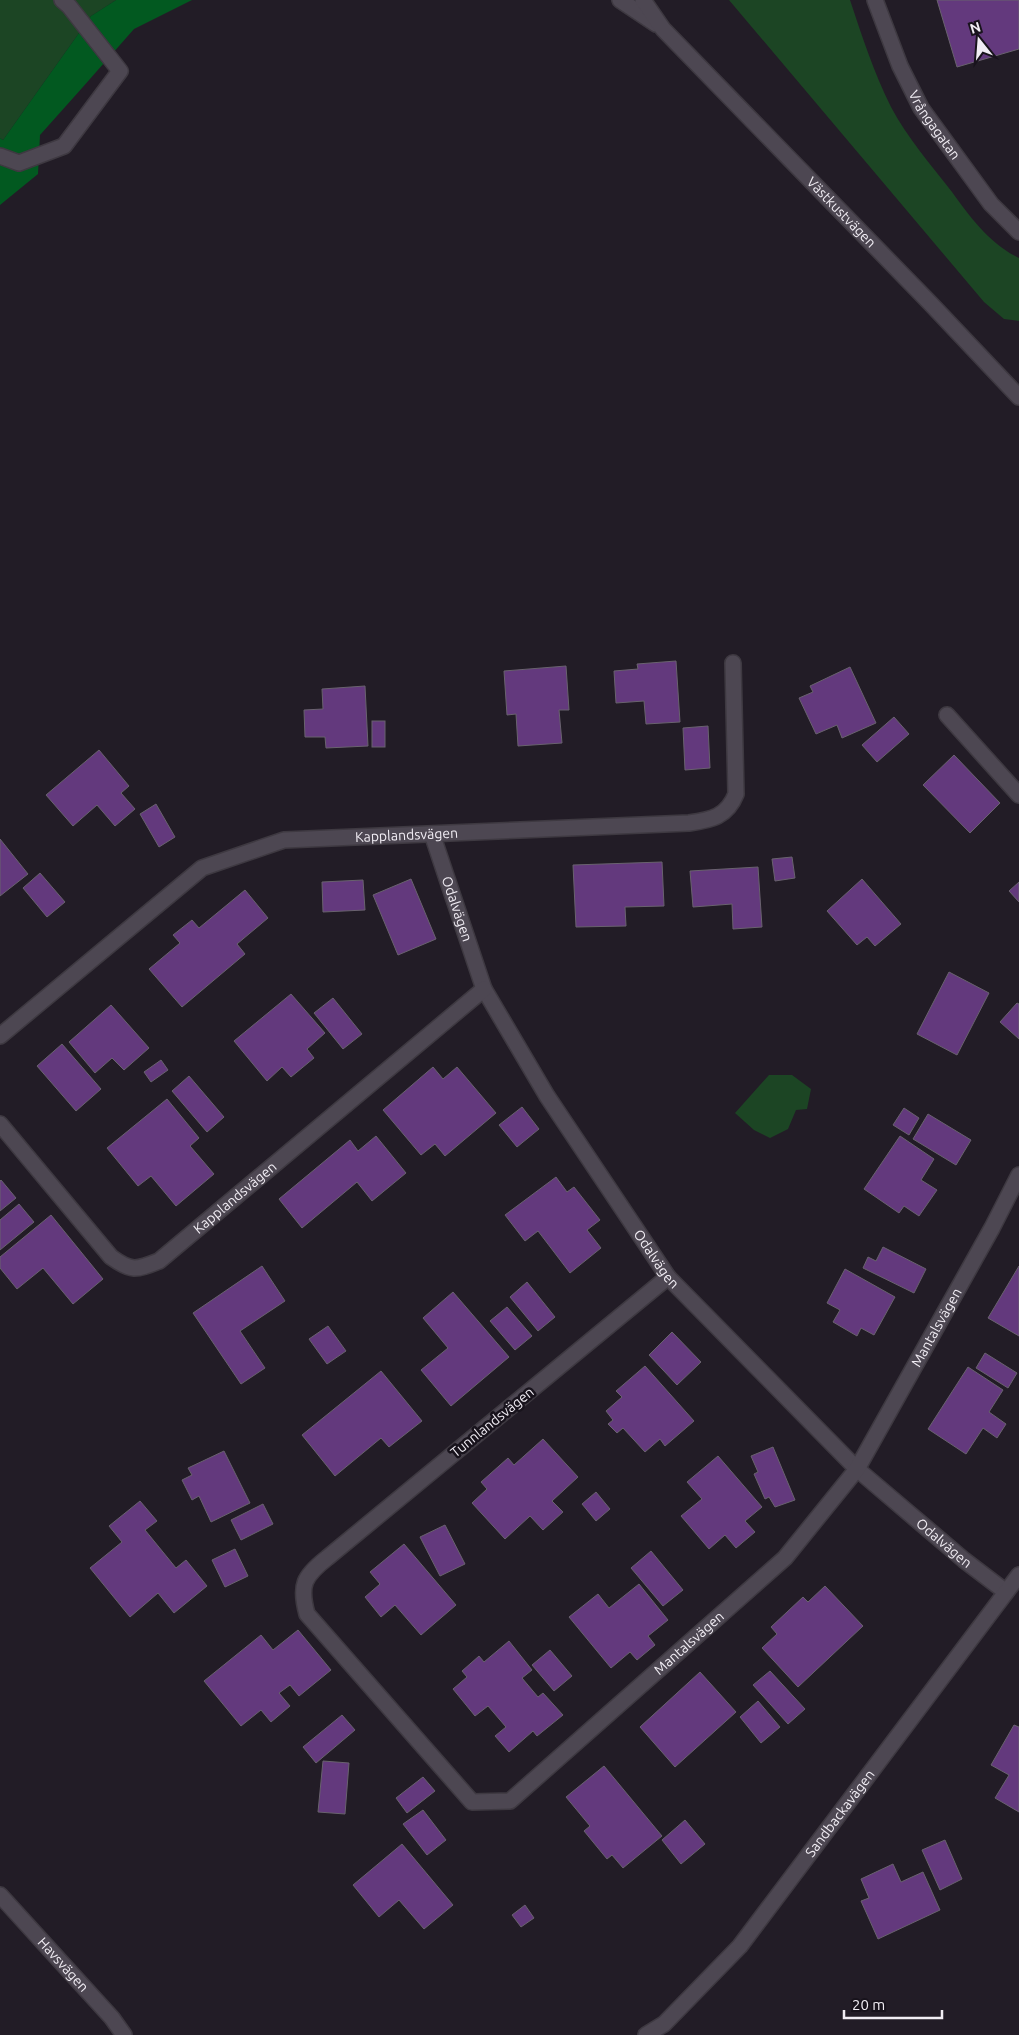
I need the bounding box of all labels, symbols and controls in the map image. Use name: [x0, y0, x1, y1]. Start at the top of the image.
north arrow: [954, 15, 1004, 65]
text: N: [968, 18, 983, 37]
street label: Vrångagatan: [905, 88, 964, 163]
street label: Västkustvägen: [804, 174, 879, 251]
street label: Kapplandsvägen: [355, 825, 458, 845]
street label: Odalvägen: [439, 874, 475, 944]
street label: Kapplandsvägen: [190, 1158, 279, 1237]
street label: Odalvägen: [631, 1227, 682, 1292]
street label: Mantalsvägen: [908, 1285, 965, 1370]
street label: Tunnlandsvägen: [447, 1384, 537, 1460]
street label: Odalvägen: [913, 1515, 975, 1571]
street label: Mantalsvägen: [651, 1608, 727, 1678]
street label: Sandbackavägen: [802, 1767, 878, 1860]
street label: Havsvägen: [35, 1934, 92, 1995]
scale bar: [844, 1988, 942, 2020]
text: 20 m: [852, 1996, 885, 2013]

